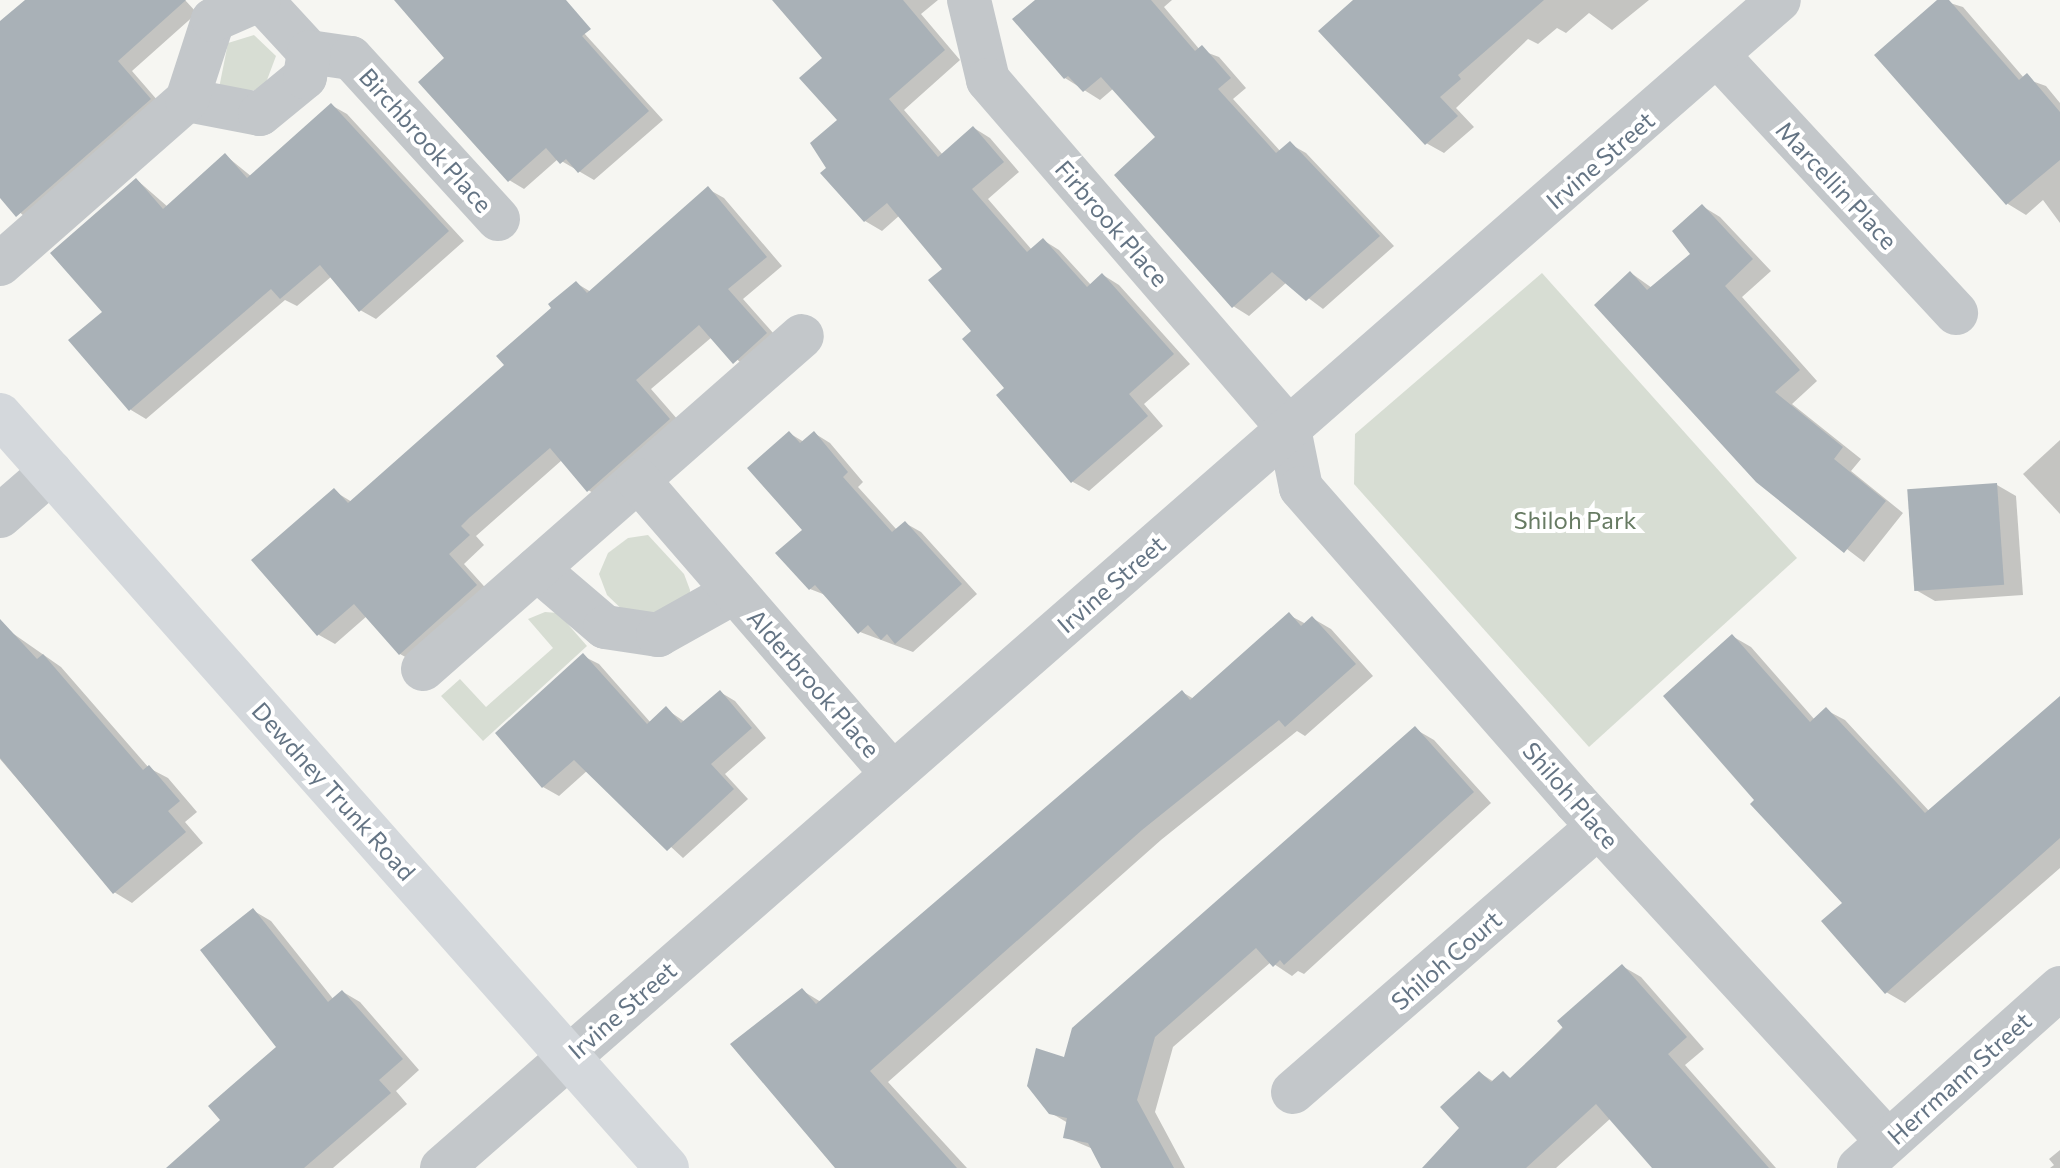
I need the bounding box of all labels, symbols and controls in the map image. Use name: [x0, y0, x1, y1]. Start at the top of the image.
street label: Birchbrook Place: [354, 62, 498, 218]
street label: Irvine Street: [1540, 105, 1660, 215]
street label: Marcellin Place: [1771, 115, 1903, 255]
street label: Firbrook Place: [1049, 154, 1175, 292]
park label: Shiloh Park: [1514, 506, 1636, 534]
street label: Irvine Street: [1051, 529, 1171, 639]
street label: Alderbrook Place: [742, 603, 886, 763]
street label: Dewdney Trunk Road: [246, 696, 422, 886]
street label: Shiloh Place: [1517, 736, 1625, 854]
street label: Shiloh Court: [1385, 904, 1507, 1016]
street label: Irvine Street: [562, 955, 682, 1065]
street label: Herrmann Street: [1881, 1006, 2037, 1150]

